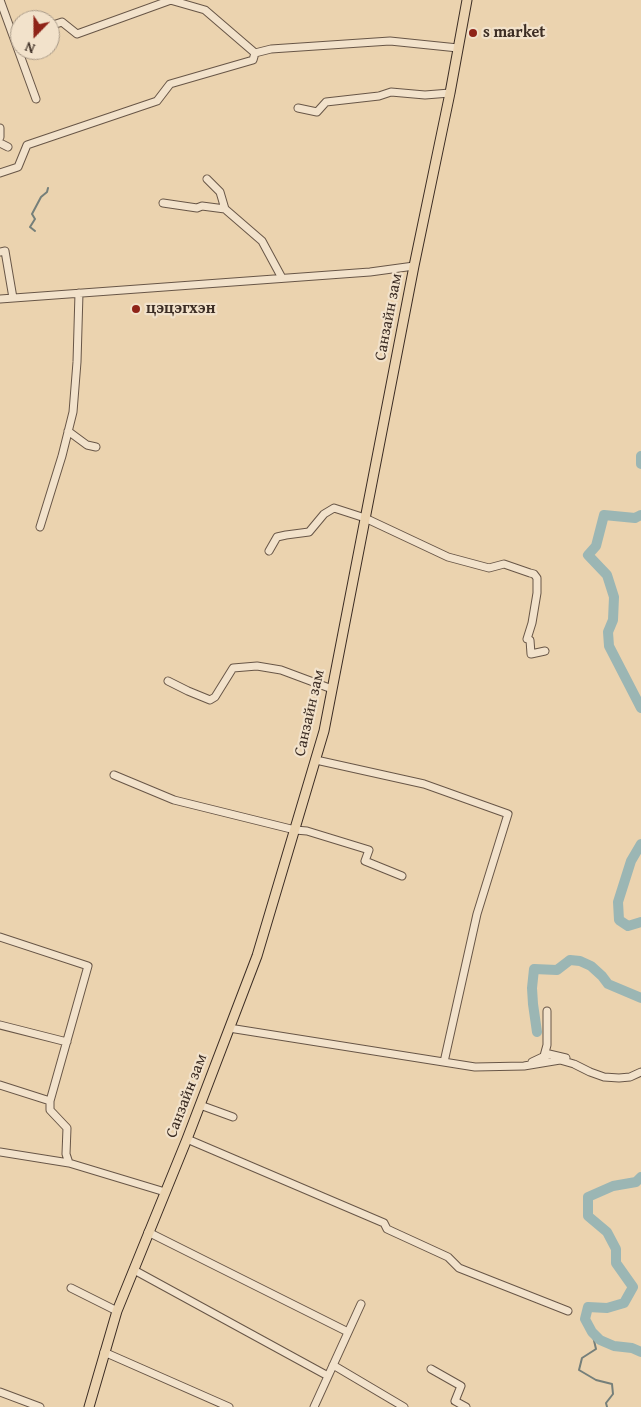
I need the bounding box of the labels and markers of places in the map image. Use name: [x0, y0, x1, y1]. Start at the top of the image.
place label: s market: [483, 23, 545, 43]
marker: s market: [467, 27, 479, 39]
place label: цэцэгхэн: [146, 299, 215, 319]
marker: цэцэгхэн: [130, 303, 142, 315]

